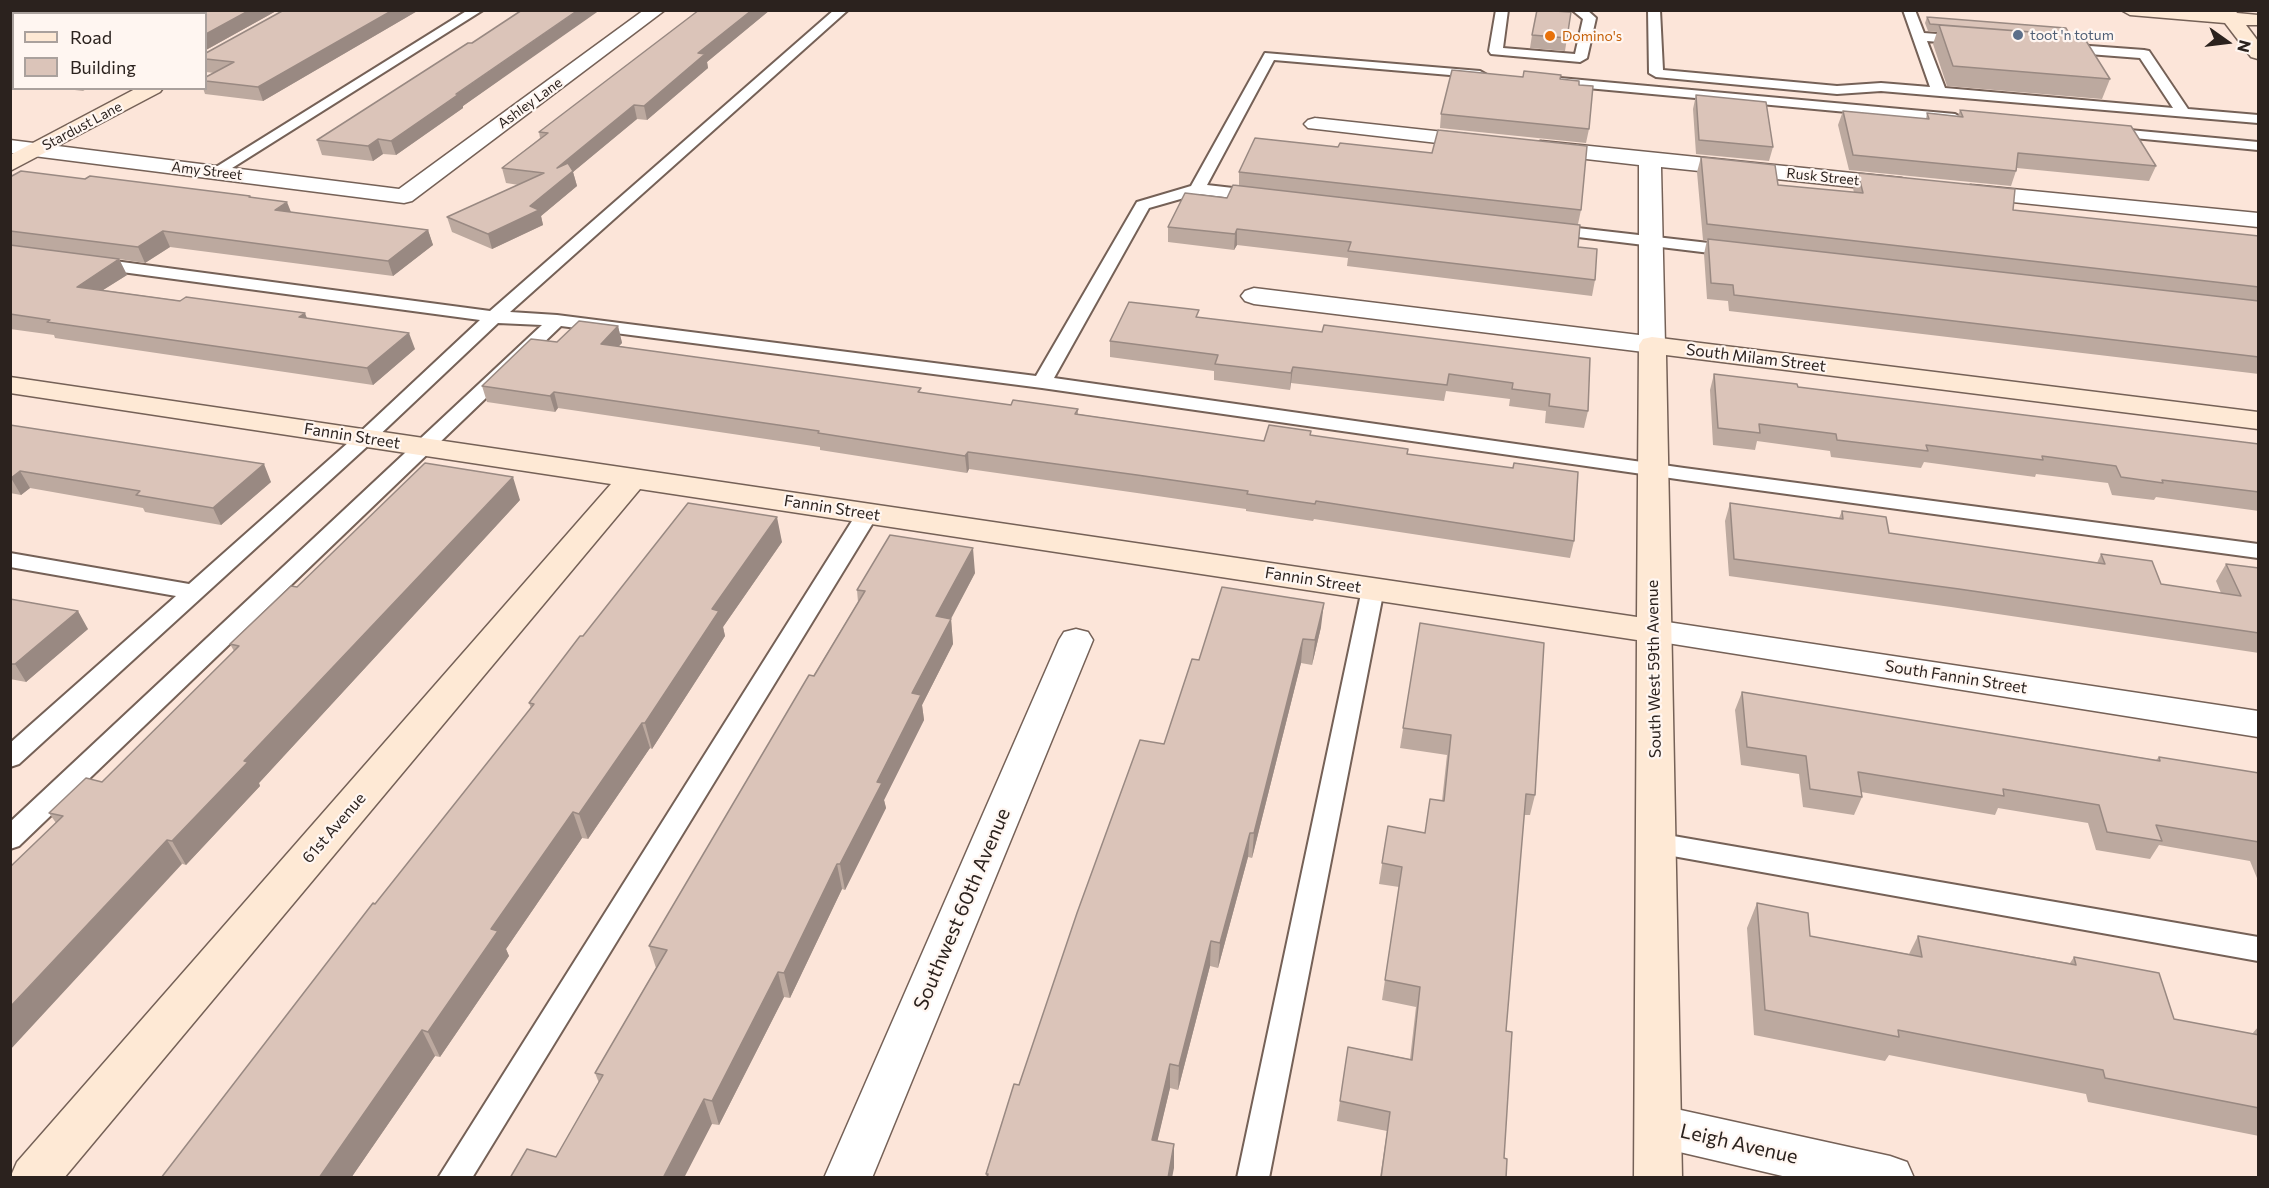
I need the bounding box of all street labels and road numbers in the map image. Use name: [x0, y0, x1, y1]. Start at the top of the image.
street label: Ashley Lane: [495, 74, 565, 132]
street label: Stardust Lane: [39, 98, 125, 154]
street label: Amy Street: [171, 158, 243, 184]
street label: Rusk Street: [1786, 165, 1860, 189]
street label: South Milam Street: [1685, 340, 1827, 376]
street label: Fannin Street: [303, 419, 401, 453]
street label: Fannin Street: [783, 491, 881, 525]
street label: Fannin Street: [1264, 563, 1362, 597]
street label: South West 59th Avenue: [1643, 580, 1665, 758]
street label: South Fannin Street: [1883, 656, 2029, 698]
street label: 61st Avenue: [298, 789, 370, 867]
street label: Southwest 60th Avenue: [909, 804, 1015, 1014]
street label: Leigh Avenue: [1678, 1119, 1800, 1169]

